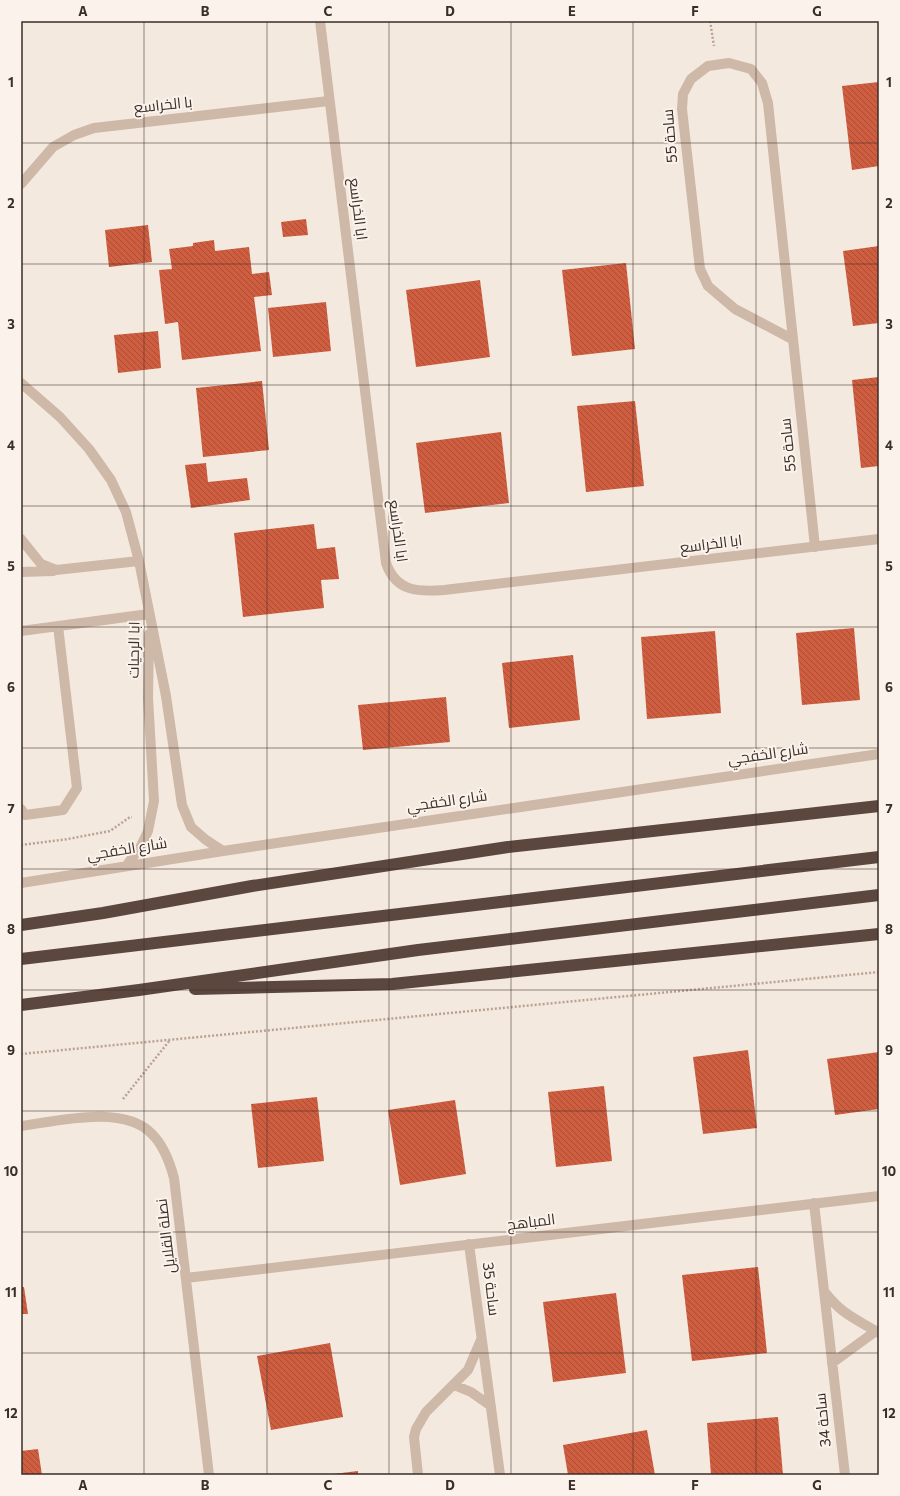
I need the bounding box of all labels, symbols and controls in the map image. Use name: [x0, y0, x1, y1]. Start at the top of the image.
text: A: [78, 3, 88, 19]
text: B: [201, 3, 210, 19]
text: C: [324, 3, 333, 19]
text: D: [445, 3, 455, 19]
text: E: [568, 3, 576, 19]
text: F: [691, 3, 699, 19]
text: G: [812, 3, 822, 19]
text: 1: [8, 74, 14, 90]
text: 1: [886, 74, 892, 90]
street label: با الخراسع: [133, 92, 193, 119]
street label: ساحة 55: [658, 108, 680, 164]
street label: ابا الخراسع: [343, 177, 372, 242]
text: 2: [7, 195, 15, 211]
text: 2: [885, 195, 893, 211]
text: 3: [7, 316, 15, 332]
text: 3: [885, 316, 893, 332]
street label: ساحة 55: [775, 417, 799, 473]
text: 4: [7, 437, 15, 453]
text: 4: [885, 437, 893, 453]
street label: ابا الخراسع: [383, 498, 412, 564]
street label: ابا الخراسع: [679, 530, 744, 559]
text: 5: [7, 558, 15, 574]
text: 5: [885, 558, 893, 574]
street label: ابا الرحيات: [124, 621, 143, 679]
text: 6: [7, 679, 15, 695]
text: 6: [885, 679, 893, 695]
street label: شارع الخفجي: [726, 738, 810, 772]
street label: شارع الخفجي: [405, 785, 489, 819]
text: 7: [7, 800, 15, 816]
text: 7: [885, 800, 893, 816]
street label: شارع الخفجي: [85, 833, 169, 867]
text: 8: [7, 921, 15, 937]
text: 8: [885, 921, 893, 937]
text: 9: [7, 1042, 15, 1058]
text: 9: [885, 1042, 893, 1058]
text: 10: [4, 1163, 19, 1179]
text: 10: [882, 1163, 897, 1179]
street label: نصلة القلايل: [151, 1197, 181, 1275]
street label: المباهج: [506, 1209, 556, 1236]
street label: ساحة 35: [480, 1261, 504, 1317]
text: 11: [5, 1284, 17, 1300]
text: 11: [883, 1284, 895, 1300]
street label: ساحة 34: [810, 1392, 834, 1448]
text: 12: [4, 1405, 18, 1421]
text: 12: [882, 1405, 896, 1421]
text: A: [78, 1477, 88, 1493]
text: B: [201, 1477, 210, 1493]
text: C: [324, 1477, 333, 1493]
text: D: [445, 1477, 455, 1493]
text: E: [568, 1477, 576, 1493]
text: F: [691, 1477, 699, 1493]
text: G: [812, 1477, 822, 1493]

